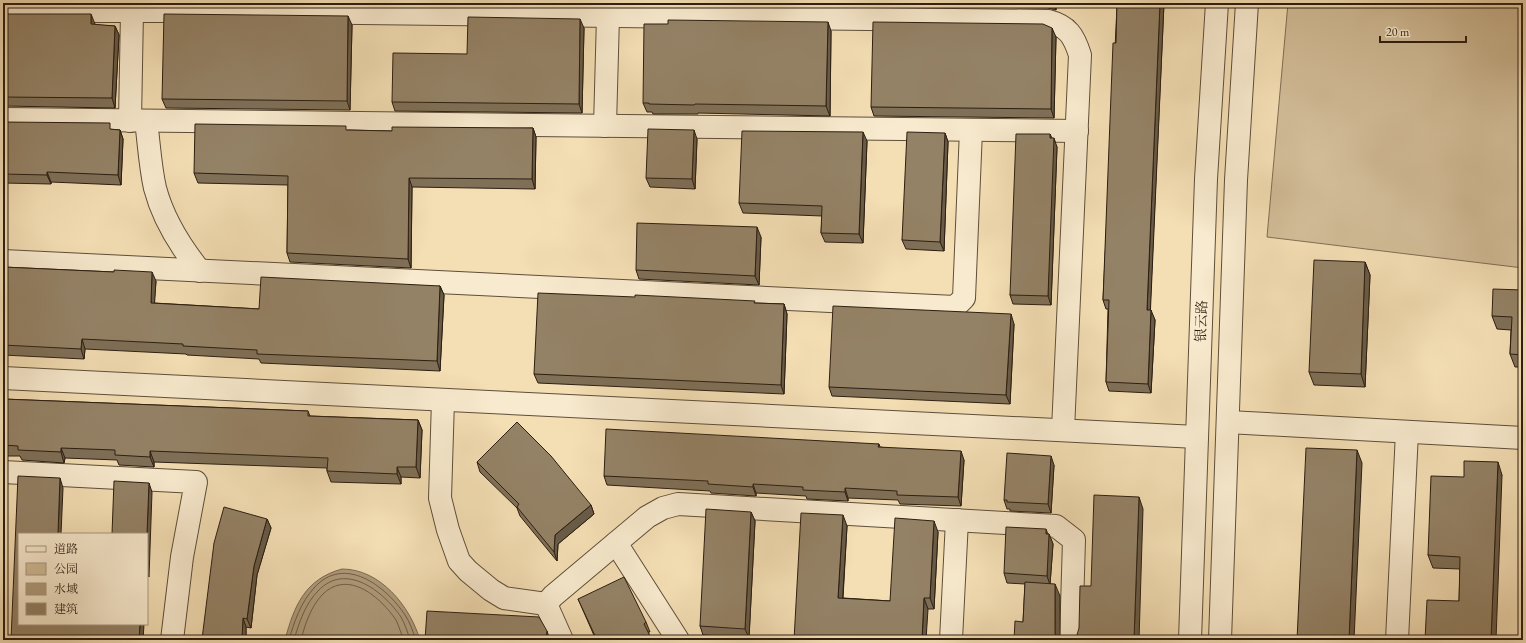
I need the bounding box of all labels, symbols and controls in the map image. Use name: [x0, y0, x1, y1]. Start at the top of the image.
scale bar: [1380, 18, 1466, 44]
text: 20 m: [1386, 24, 1410, 40]
street label: 银云路: [1191, 300, 1211, 342]
legend: [18, 533, 148, 625]
text: 道路: [54, 541, 78, 557]
text: 公园: [54, 561, 78, 577]
text: 水域: [54, 581, 78, 597]
text: 建筑: [54, 601, 78, 617]

